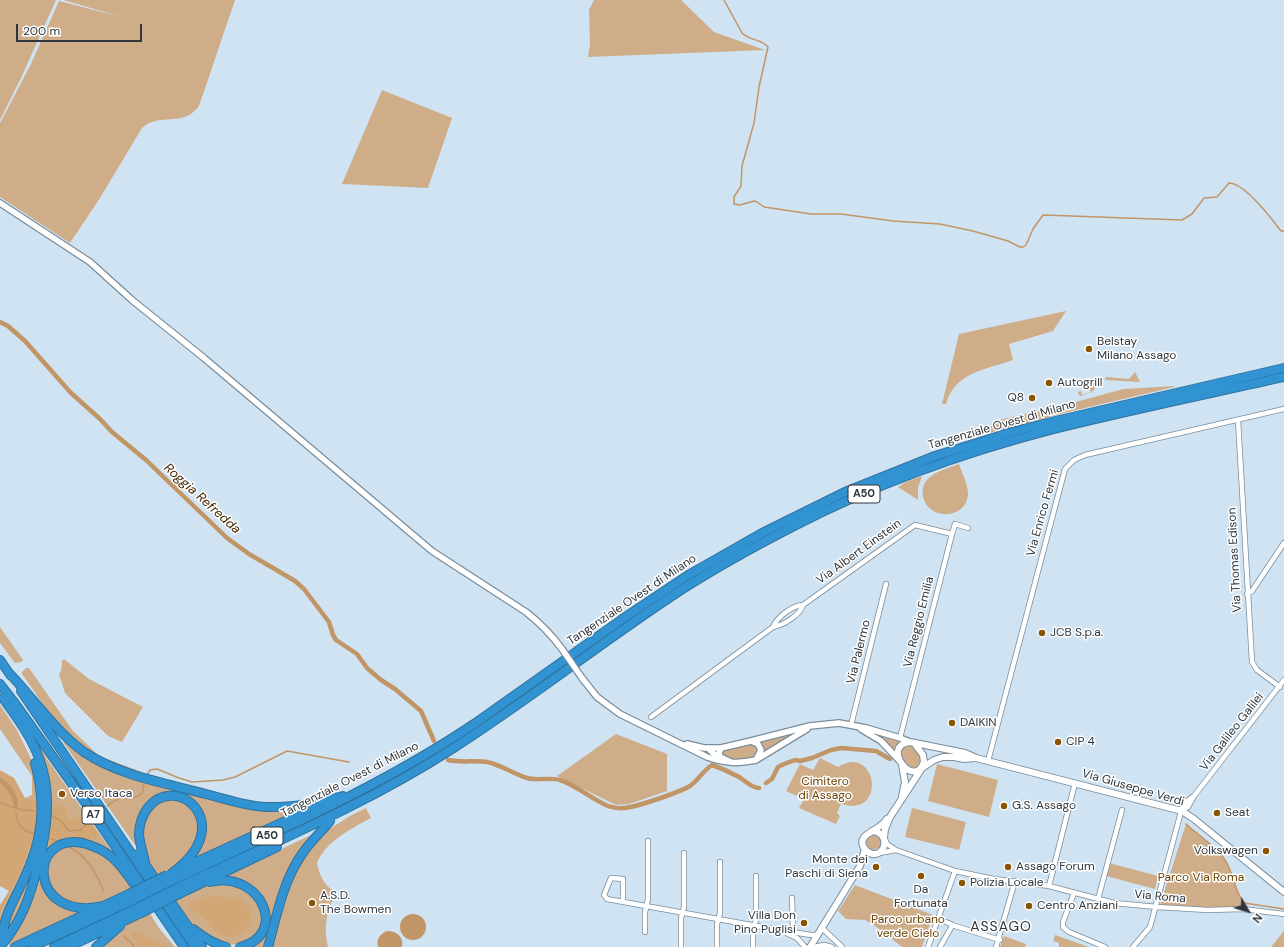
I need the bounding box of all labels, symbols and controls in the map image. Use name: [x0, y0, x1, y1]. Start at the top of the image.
scale bar: [18, 16, 144, 42]
text: 200 m: [23, 23, 60, 39]
place label: Belstay Milano Assago: [1097, 335, 1176, 363]
marker: Belstay Milano Assago: [1084, 344, 1094, 354]
place label: Autogrill: [1057, 376, 1102, 390]
marker: Autogrill: [1044, 378, 1054, 388]
place label: Q8: [1007, 391, 1024, 405]
marker: Q8: [1027, 393, 1037, 403]
street label: Tangenziale Ovest di Milano: [927, 397, 1077, 453]
water label: Roggia Refredda: [160, 460, 244, 538]
street label: Via Enrico Fermi: [1024, 468, 1062, 558]
road number: A50: [848, 485, 880, 503]
street label: Via Thomas Edison: [1225, 507, 1245, 613]
street label: Via Albert Einstein: [814, 516, 904, 588]
street label: Tangenziale Ovest di Milano: [565, 551, 699, 649]
street label: Via Reggio Emilia: [901, 575, 937, 669]
street label: Via Palermo: [844, 618, 874, 686]
place label: JCB S.p.a.: [1050, 626, 1103, 640]
marker: JCB S.p.a.: [1037, 628, 1047, 638]
street label: Via Galileo Galilei: [1197, 690, 1267, 774]
place label: DAIKIN: [960, 716, 997, 730]
marker: DAIKIN: [947, 718, 957, 728]
place label: CIP 4: [1066, 735, 1095, 749]
marker: CIP 4: [1053, 737, 1063, 747]
street label: Tangenziale Ovest di Milano: [279, 739, 421, 821]
street label: Via Giuseppe Verdi: [1080, 766, 1186, 810]
park label: Cimitero di Assago: [798, 775, 852, 803]
place label: Verso Itaca: [70, 787, 132, 801]
marker: Verso Itaca: [57, 789, 67, 799]
place label: G.S. Assago: [1012, 799, 1076, 813]
marker: G.S. Assago: [999, 801, 1009, 811]
road number: A7: [82, 806, 104, 824]
place label: Seat: [1225, 806, 1250, 820]
marker: Seat: [1212, 808, 1222, 818]
road number: A50: [251, 827, 283, 845]
place label: Volkswagen: [1194, 844, 1258, 858]
marker: Volkswagen: [1261, 846, 1271, 856]
place label: Monte dei Paschi di Siena: [785, 853, 868, 881]
place label: Assago Forum: [1016, 860, 1095, 874]
marker: Monte dei Paschi di Siena: [871, 862, 881, 872]
marker: Assago Forum: [1003, 862, 1013, 872]
marker: Da Fortunata: [916, 871, 926, 881]
park label: Parco Via Roma: [1158, 871, 1244, 885]
place label: Polizia Locale: [970, 876, 1043, 890]
marker: Polizia Locale: [957, 878, 967, 888]
place label: Da Fortunata: [894, 883, 948, 911]
street label: Via Roma: [1134, 888, 1186, 906]
place label: A.S.D. The Bowmen: [320, 889, 391, 917]
north arrow: [1228, 891, 1268, 931]
marker: A.S.D. The Bowmen: [307, 898, 317, 908]
place label: Centro Anziani: [1037, 899, 1118, 913]
marker: Centro Anziani: [1024, 901, 1034, 911]
place label: Villa Don Pino Puglisi: [734, 909, 796, 937]
text: N: [1249, 911, 1265, 926]
park label: Parco urbano verde Cielo: [871, 913, 945, 941]
marker: Villa Don Pino Puglisi: [799, 918, 809, 928]
district label: ASSAGO: [970, 919, 1032, 935]

